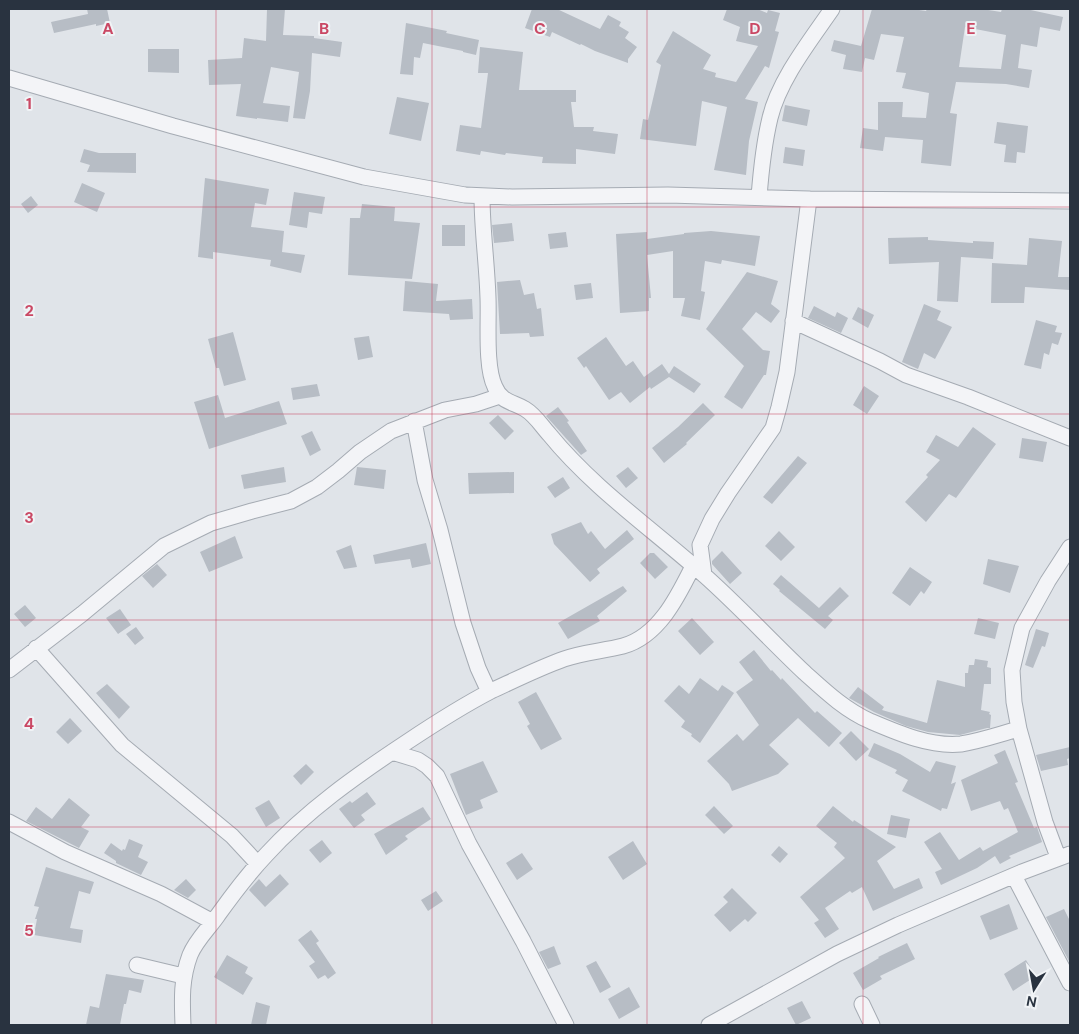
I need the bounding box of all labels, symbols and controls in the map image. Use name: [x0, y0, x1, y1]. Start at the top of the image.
text: A: [102, 18, 114, 39]
text: B: [319, 18, 329, 39]
text: C: [534, 18, 546, 39]
text: D: [749, 18, 761, 39]
text: E: [966, 18, 976, 39]
text: 1: [26, 93, 32, 114]
text: 2: [24, 300, 34, 321]
text: 3: [24, 507, 34, 528]
text: 4: [24, 713, 34, 734]
text: 5: [24, 920, 34, 941]
north arrow: [1009, 964, 1059, 1014]
text: N: [1025, 992, 1038, 1012]

